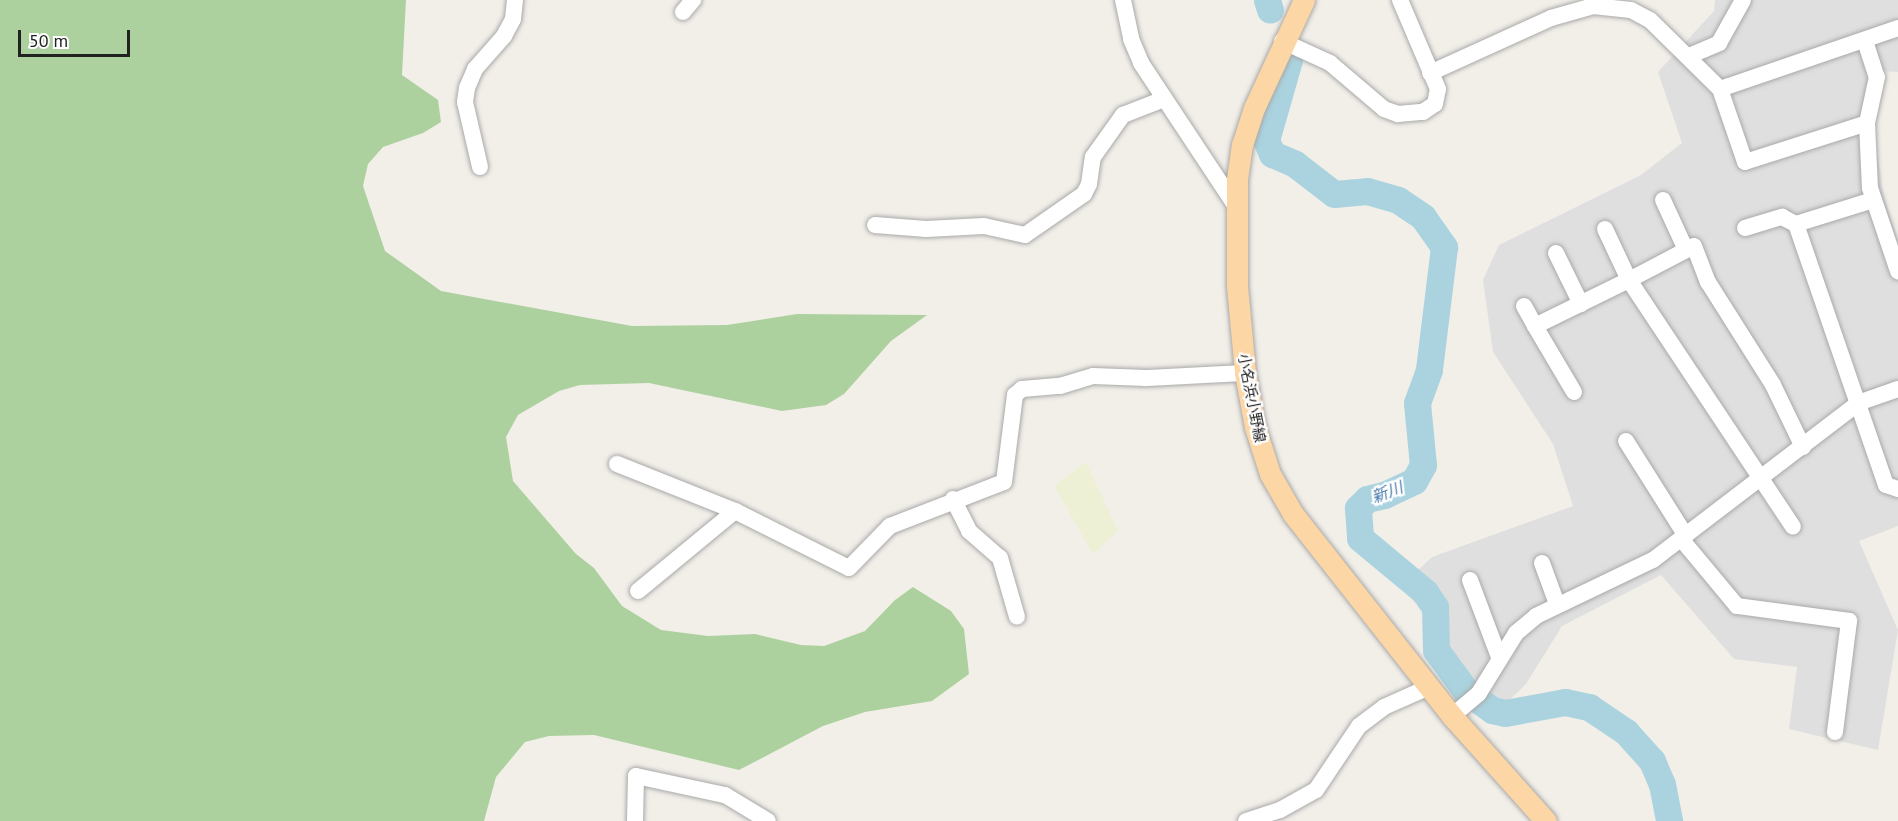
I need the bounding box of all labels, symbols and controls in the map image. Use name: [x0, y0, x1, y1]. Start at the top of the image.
scale bar: [21, 18, 134, 56]
text: 50 m: [29, 29, 68, 52]
street label: 小名浜小野線: [1235, 352, 1269, 444]
water label: 新川: [1369, 477, 1405, 507]

